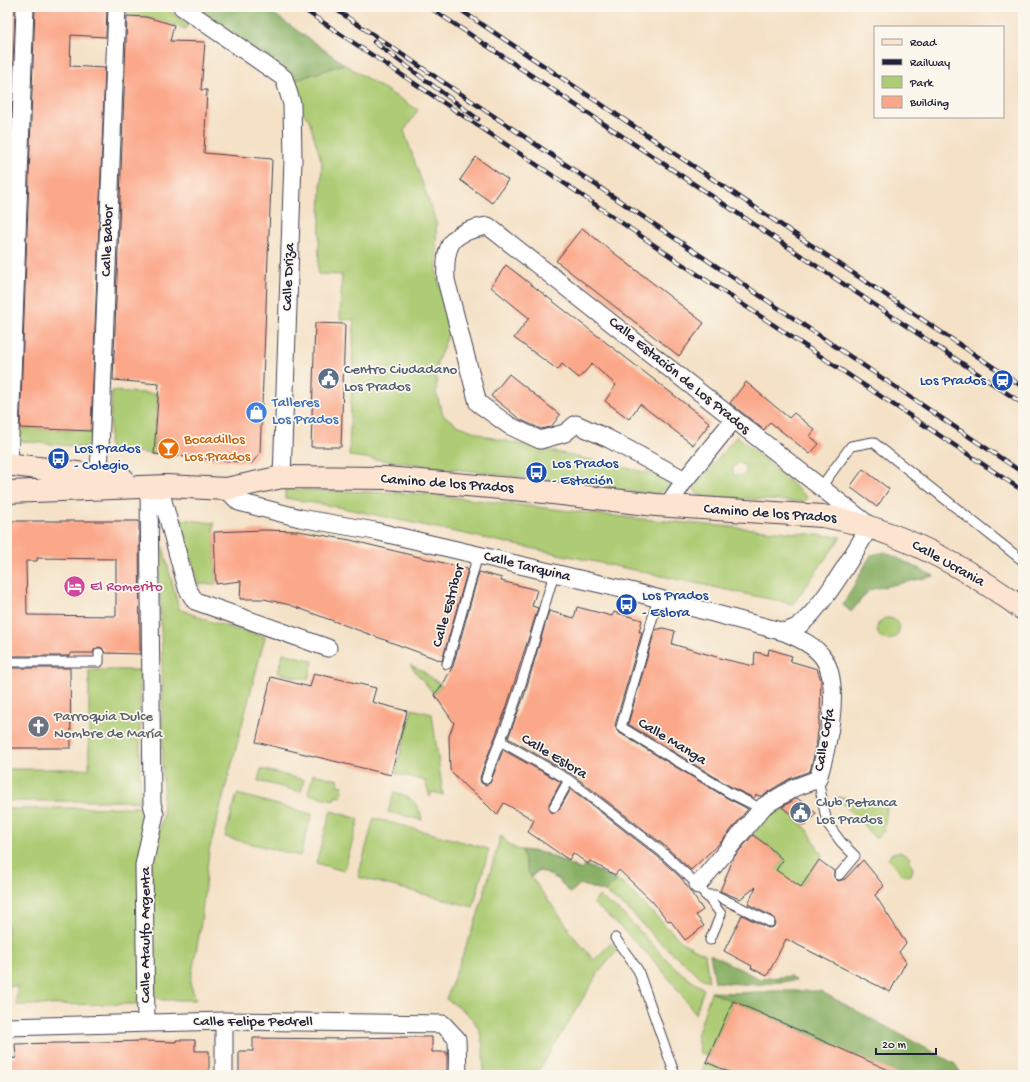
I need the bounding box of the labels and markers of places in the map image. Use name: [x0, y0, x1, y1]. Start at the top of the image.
place label: Centro Ciudadano Los Prados: [344, 361, 458, 396]
public building icon: Centro Ciudadano Los Prados: [315, 366, 341, 392]
station icon: Los Prados: [989, 368, 1015, 394]
place label: Los Prados: [920, 372, 986, 390]
place label: Talleres Los Prados: [271, 394, 339, 429]
shop icon: Talleres Los Prados: [243, 399, 269, 425]
place label: Bocadillos Los Prados: [183, 431, 251, 466]
bar icon: Bocadillos Los Prados: [156, 436, 182, 462]
place label: Los Prados - Colegio: [74, 440, 141, 475]
bus stop icon: Los Prados - Colegio: [46, 445, 72, 471]
place label: Los Prados - Estación: [552, 455, 619, 490]
bus stop icon: Los Prados - Estación: [524, 460, 550, 486]
hotel icon: El Romerito: [61, 574, 87, 600]
place label: El Romerito: [90, 578, 163, 596]
place label: Los Prados - Eslora: [642, 587, 709, 622]
bus stop icon: Los Prados - Eslora: [613, 592, 639, 618]
place label: Parroquia Dulce Nombre de María: [53, 708, 163, 743]
church icon: Parroquia Dulce Nombre de María: [26, 713, 52, 739]
place label: Club Petanca Los Prados: [816, 794, 898, 829]
public building icon: Club Petanca Los Prados: [788, 799, 814, 825]

